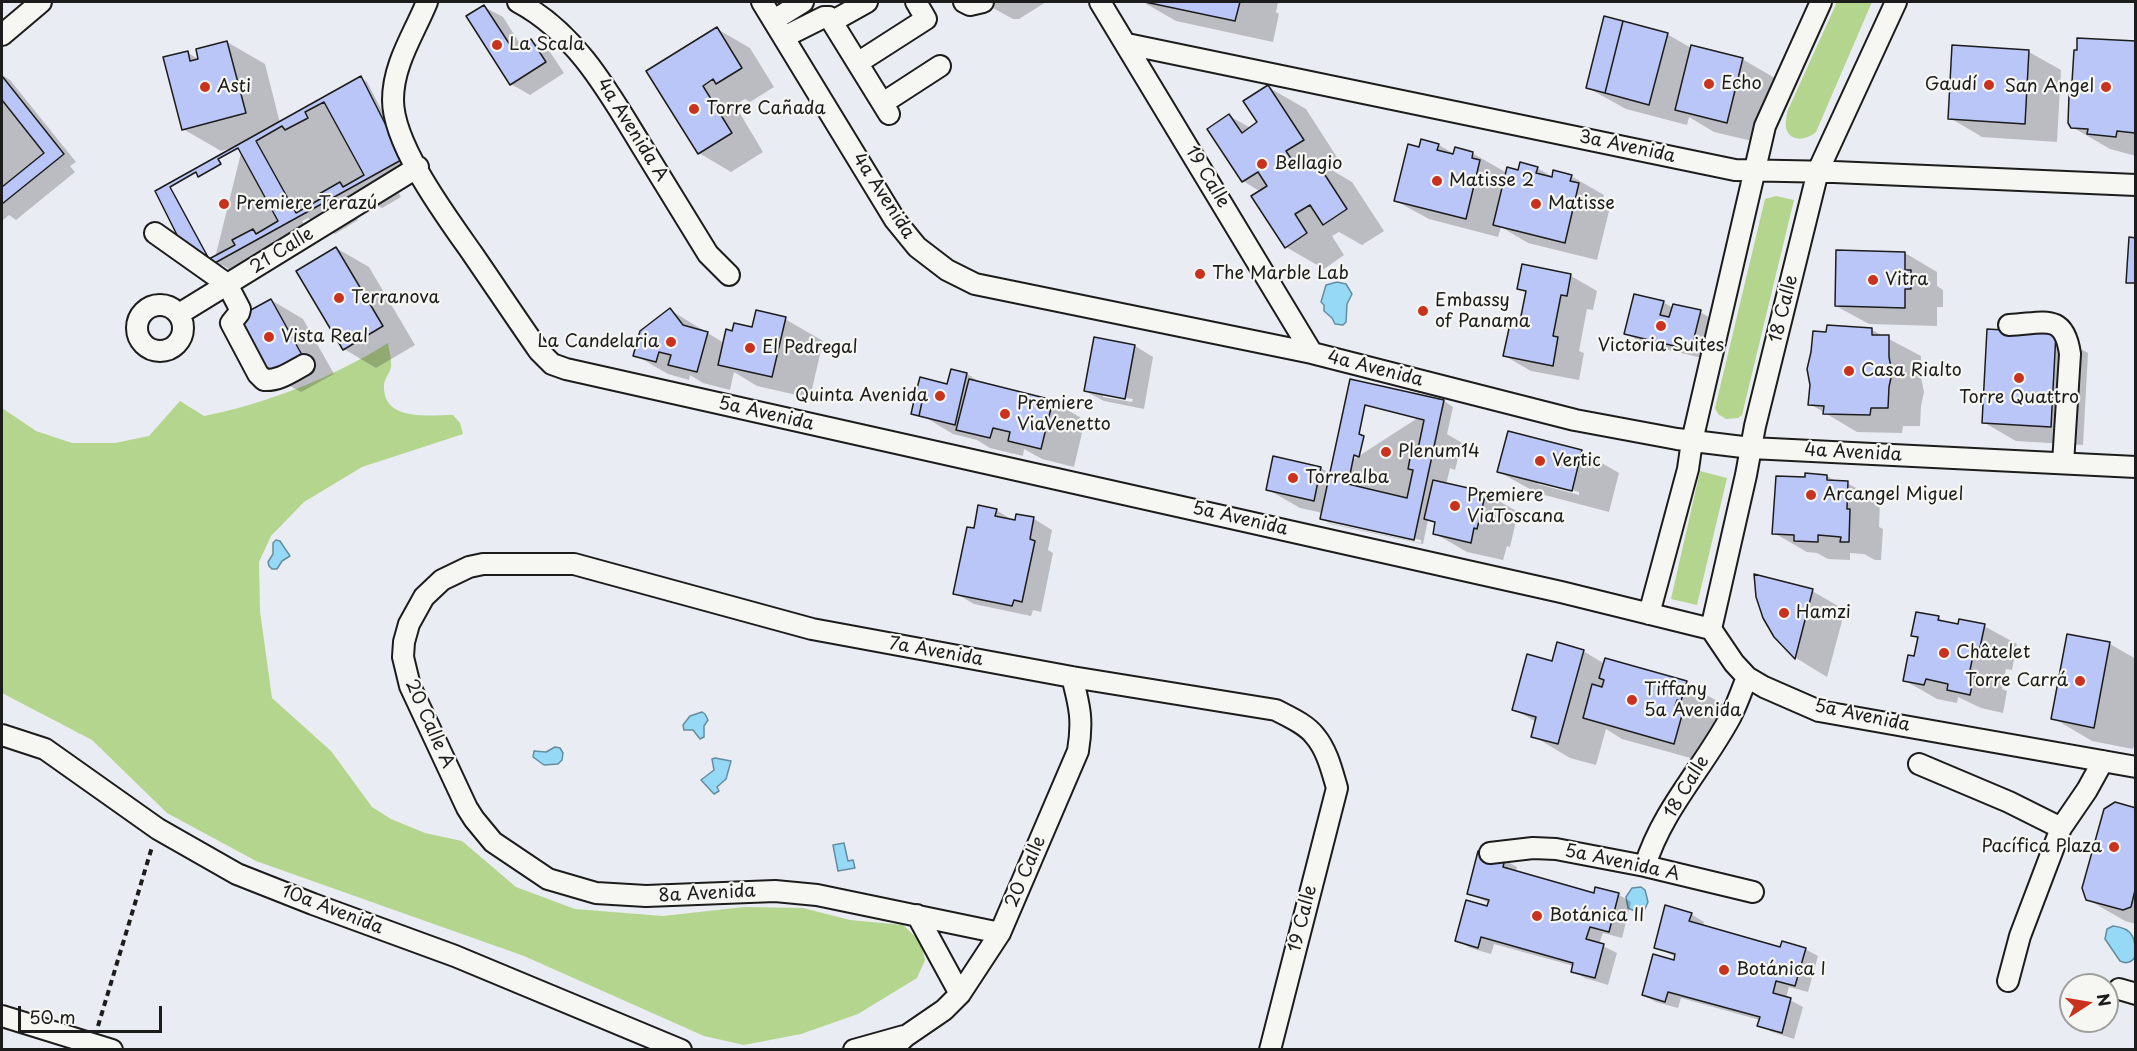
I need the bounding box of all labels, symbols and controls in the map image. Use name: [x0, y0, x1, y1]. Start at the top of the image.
place label: La Scala: [509, 34, 585, 56]
marker: La Scala: [490, 38, 504, 52]
place label: Echo: [1721, 73, 1762, 95]
street label: 4a Avenida A: [592, 74, 672, 186]
place label: Gaudí: [1925, 74, 1977, 96]
place label: Asti: [217, 76, 251, 98]
place label: San Angel: [2005, 76, 2094, 98]
marker: Echo: [1702, 77, 1716, 91]
marker: Gaudí: [1982, 78, 1996, 92]
marker: Asti: [198, 80, 212, 94]
marker: San Angel: [2099, 80, 2113, 94]
place label: Torre Cañada: [706, 98, 826, 120]
marker: Torre Cañada: [687, 102, 701, 116]
street label: 3a Avenida: [1577, 126, 1677, 168]
street label: 19 Calle: [1180, 142, 1234, 212]
street label: 4a Avenida: [847, 149, 919, 243]
place label: Bellagio: [1274, 153, 1343, 175]
marker: Bellagio: [1255, 157, 1269, 171]
place label: Matisse 2: [1449, 170, 1534, 192]
marker: Matisse 2: [1430, 174, 1444, 188]
place label: Premiere Terazú: [236, 193, 377, 215]
place label: Matisse: [1548, 193, 1615, 215]
marker: Premiere Terazú: [217, 197, 231, 211]
marker: Matisse: [1529, 197, 1543, 211]
street label: 21 Calle: [246, 223, 318, 279]
place label: The Marble Lab: [1212, 263, 1349, 285]
marker: The Marble Lab: [1193, 267, 1207, 281]
place label: Vitra: [1885, 269, 1928, 291]
street label: 18 Calle: [1765, 273, 1803, 345]
marker: Vitra: [1866, 273, 1880, 287]
place label: Terranova: [351, 287, 439, 309]
place label: Embassy of Panama: [1435, 290, 1530, 332]
marker: Terranova: [332, 291, 346, 305]
marker: Embassy of Panama: [1416, 304, 1430, 318]
marker: Victoria Suites: [1654, 319, 1668, 333]
place label: Vista Real: [281, 326, 368, 348]
marker: Vista Real: [262, 330, 276, 344]
place label: La Candelaria: [537, 331, 659, 353]
marker: La Candelaria: [664, 335, 678, 349]
place label: Victoria Suites: [1598, 335, 1724, 357]
place label: El Pedregal: [762, 337, 858, 359]
marker: El Pedregal: [743, 341, 757, 355]
street label: 4a Avenida: [1325, 347, 1425, 391]
place label: Casa Rialto: [1861, 360, 1962, 382]
marker: Casa Rialto: [1842, 364, 1856, 378]
marker: Torre Quattro: [2012, 371, 2026, 385]
place label: Quinta Avenida: [795, 385, 928, 407]
place label: Torre Quattro: [1959, 387, 2079, 409]
marker: Quinta Avenida: [933, 389, 947, 403]
street label: 5a Avenida: [716, 393, 816, 435]
place label: Premiere ViaVenetto: [1017, 393, 1111, 436]
marker: Premiere ViaVenetto: [998, 407, 1012, 421]
street label: 4a Avenida: [1804, 440, 1902, 466]
place label: Plenum14: [1398, 441, 1480, 463]
marker: Plenum14: [1379, 445, 1393, 459]
place label: Vertic: [1552, 450, 1601, 472]
marker: Vertic: [1533, 454, 1547, 468]
place label: Torrealba: [1305, 467, 1389, 489]
marker: Torrealba: [1286, 471, 1300, 485]
place label: Arcangel Miguel: [1823, 484, 1963, 506]
place label: Premiere ViaToscana: [1467, 485, 1564, 528]
marker: Arcangel Miguel: [1804, 488, 1818, 502]
street label: 5a Avenida: [1190, 498, 1290, 540]
marker: Premiere ViaToscana: [1448, 499, 1462, 513]
place label: Hamzi: [1796, 602, 1851, 624]
marker: Hamzi: [1777, 606, 1791, 620]
street label: 7a Avenida: [887, 633, 985, 671]
place label: Châtelet: [1956, 642, 2030, 664]
marker: Châtelet: [1937, 646, 1951, 660]
place label: Torre Carrá: [1965, 670, 2068, 692]
marker: Torre Carrá: [2073, 674, 2087, 688]
street label: 20 Calle A: [400, 676, 458, 772]
place label: Tiffany 5a Avenida: [1644, 679, 1741, 722]
marker: Tiffany 5a Avenida: [1625, 693, 1639, 707]
street label: 5a Avenida: [1812, 695, 1912, 737]
street label: 18 Calle: [1660, 752, 1714, 822]
street label: 20 Calle: [1001, 833, 1051, 911]
place label: Pacífica Plaza: [1981, 836, 2102, 858]
street label: 5a Avenida A: [1563, 840, 1681, 886]
marker: Pacífica Plaza: [2107, 840, 2121, 854]
street label: 10a Avenida: [278, 881, 386, 939]
street label: 8a Avenida: [658, 881, 756, 907]
street label: 19 Calle: [1284, 883, 1322, 955]
place label: Botánica II: [1549, 905, 1645, 927]
marker: Botánica II: [1530, 909, 1544, 923]
place label: Botánica I: [1736, 959, 1826, 981]
marker: Botánica I: [1717, 963, 1731, 977]
north arrow: [2059, 973, 2119, 1033]
text: N: [2092, 991, 2118, 1008]
scale bar: [21, 994, 165, 1032]
text: 50 m: [29, 1003, 76, 1030]

